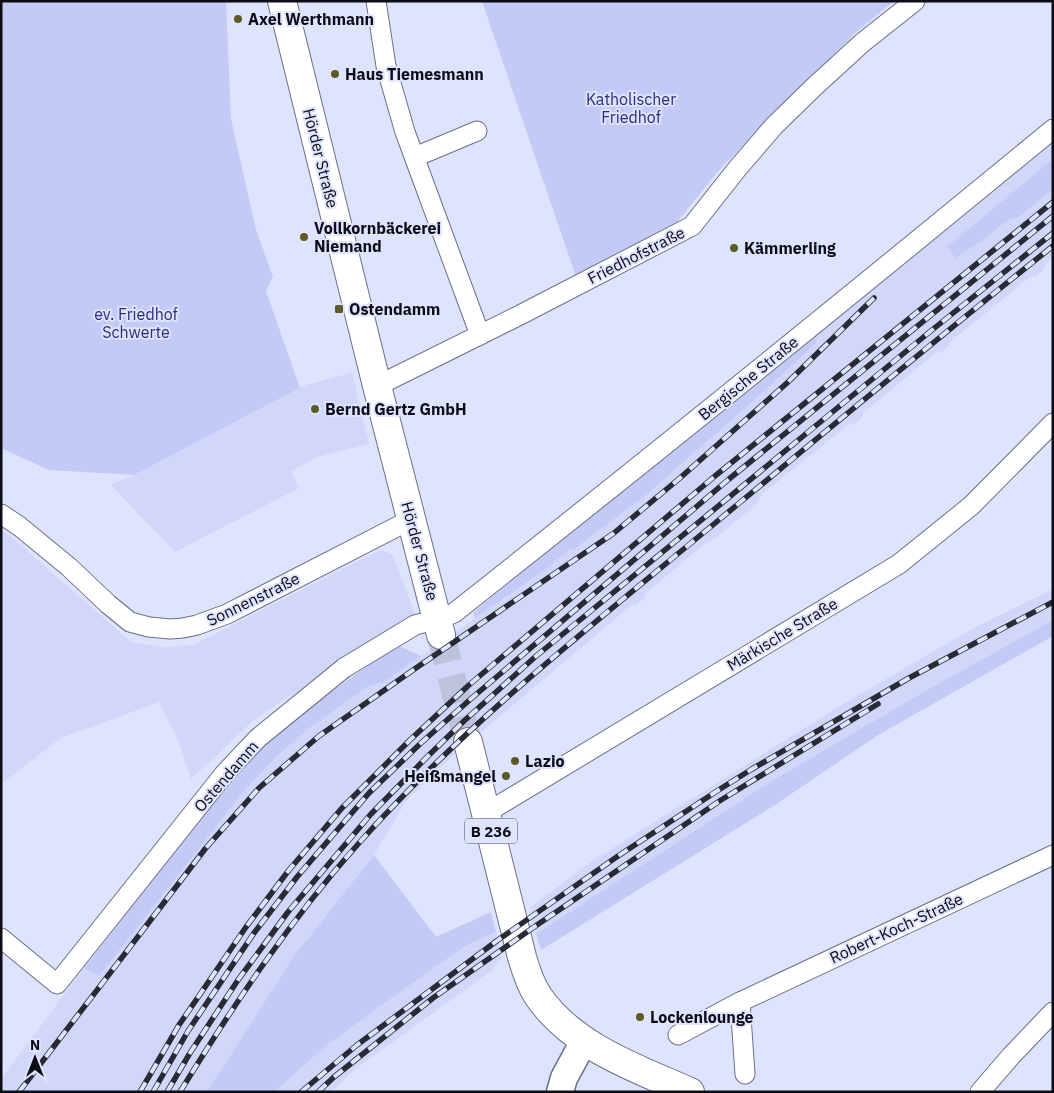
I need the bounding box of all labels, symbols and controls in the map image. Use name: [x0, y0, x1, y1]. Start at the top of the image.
place label: Axel Werthmann: [248, 9, 374, 29]
marker: Axel Werthmann: [232, 13, 244, 25]
place label: Haus Tiemesmann: [345, 64, 484, 84]
marker: Haus Tiemesmann: [329, 68, 341, 80]
park label: Katholischer Friedhof: [586, 89, 676, 127]
street label: Hörder Straße: [299, 106, 343, 210]
place label: Vollkornbäckerei Niemand: [314, 218, 441, 256]
street label: Friedhofstraße: [584, 222, 688, 288]
marker: Vollkornbäckerei Niemand: [298, 231, 310, 243]
place label: Kämmerling: [744, 238, 836, 258]
marker: Kämmerling: [728, 242, 740, 254]
place label: Ostendamm: [349, 299, 440, 319]
marker: Ostendamm: [333, 303, 345, 315]
park label: ev. Friedhof Schwerte: [94, 304, 178, 342]
street label: Bergische Straße: [694, 331, 802, 424]
place label: Bernd Gertz GmbH: [325, 399, 467, 419]
marker: Bernd Gertz GmbH: [309, 403, 321, 415]
street label: Hörder Straße: [397, 499, 443, 603]
street label: Sonnenstraße: [203, 568, 303, 630]
street label: Märkische Straße: [723, 593, 841, 675]
street label: Ostendamm: [190, 736, 262, 816]
place label: Lazio: [525, 751, 565, 771]
marker: Lazio: [509, 755, 521, 767]
place label: Heißmangel: [404, 766, 496, 786]
marker: Heißmangel: [500, 770, 512, 782]
road number: B 236: [465, 818, 517, 844]
street label: Robert-Koch-Straße: [826, 888, 966, 968]
place label: Lockenlounge: [650, 1007, 754, 1027]
marker: Lockenlounge: [634, 1011, 646, 1023]
north arrow: [10, 1033, 60, 1083]
text: N: [30, 1036, 40, 1054]

